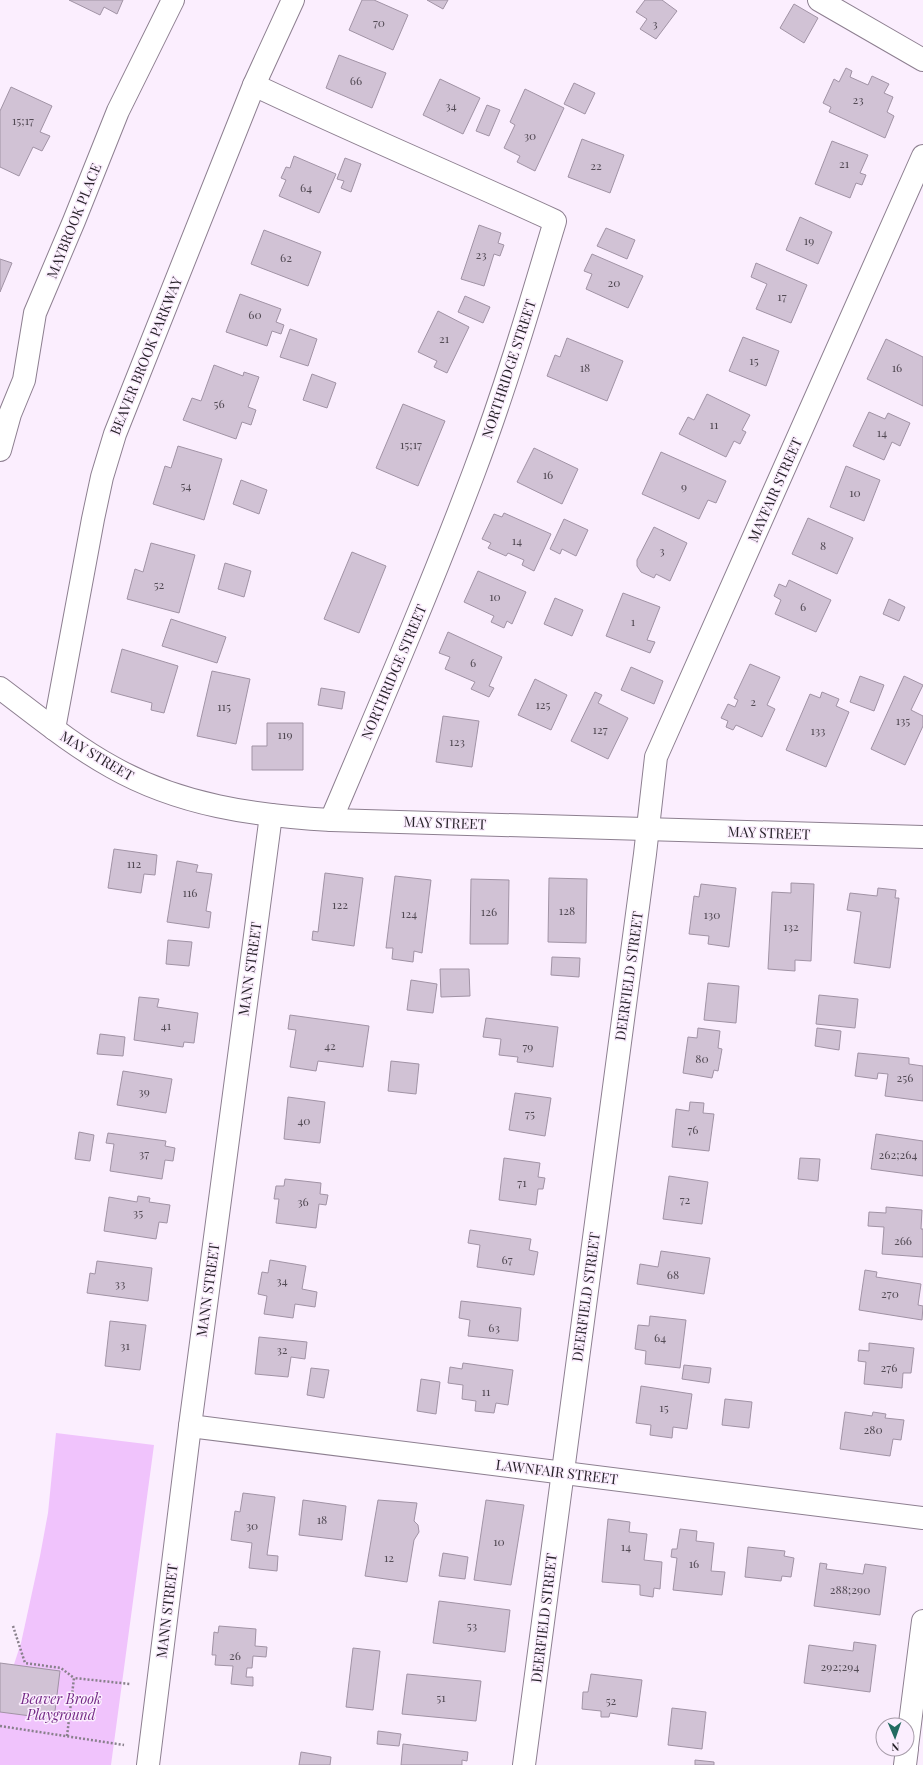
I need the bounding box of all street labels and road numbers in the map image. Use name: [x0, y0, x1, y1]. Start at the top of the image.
street label: MAYBROOK PLACE: [42, 160, 105, 281]
street label: BEAVER BROOK PARKWAY: [105, 273, 186, 438]
street label: NORTHRIDGE STREET: [477, 297, 540, 441]
street label: MAYFAIR STREET: [743, 434, 806, 545]
street label: NORTHRIDGE STREET: [356, 601, 431, 742]
street label: MAY STREET: [57, 726, 138, 785]
street label: MAY STREET: [403, 812, 487, 833]
street label: MAY STREET: [727, 822, 811, 843]
street label: DEERFIELD STREET: [610, 910, 647, 1042]
street label: MANN STREET: [233, 920, 266, 1017]
street label: DEERFIELD STREET: [567, 1231, 604, 1363]
street label: MANN STREET: [191, 1241, 224, 1338]
street label: LAWNFAIR STREET: [495, 1455, 620, 1488]
street label: DEERFIELD STREET: [526, 1552, 561, 1684]
street label: MANN STREET: [151, 1562, 182, 1659]

